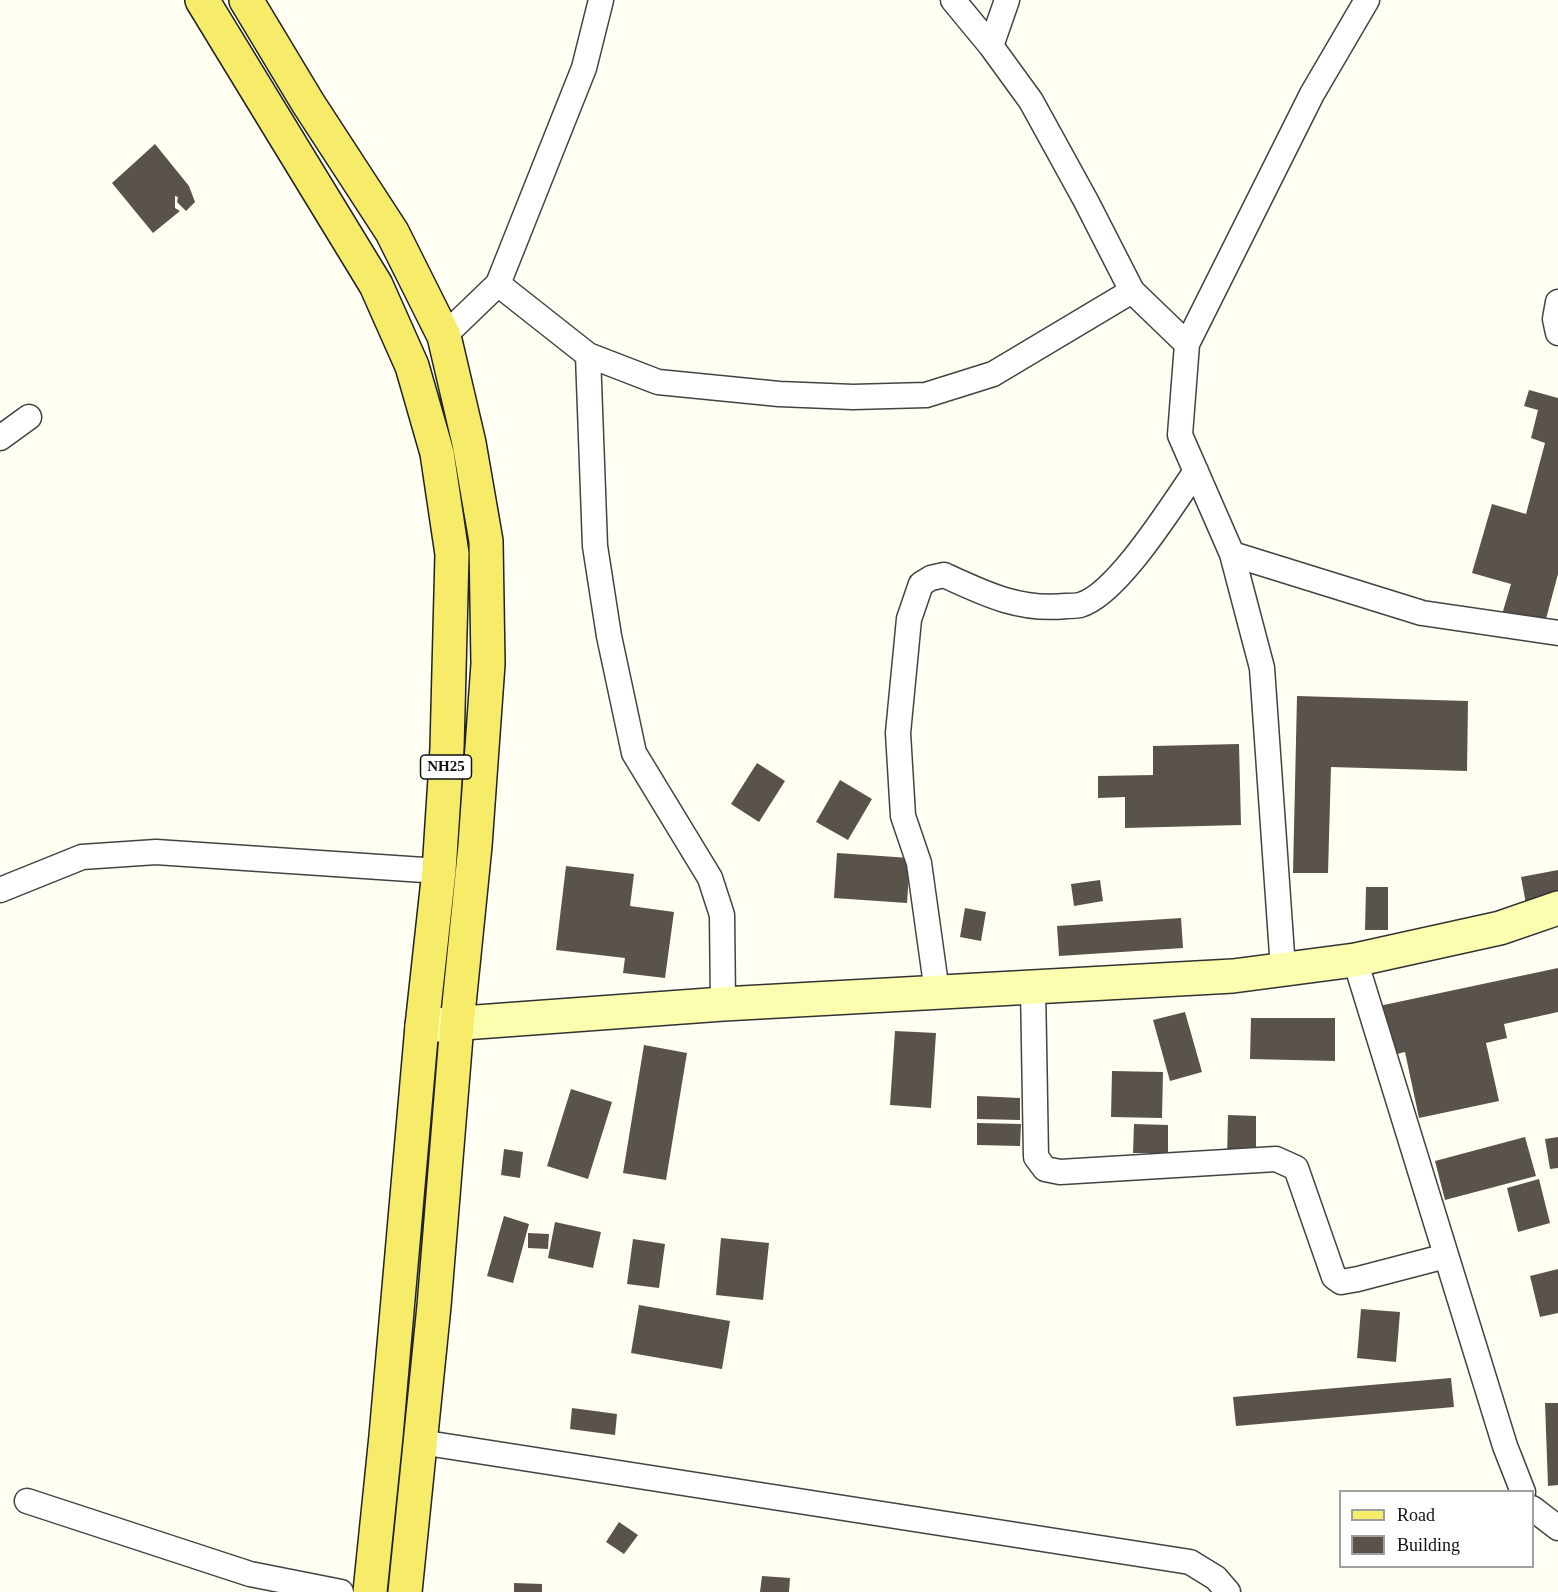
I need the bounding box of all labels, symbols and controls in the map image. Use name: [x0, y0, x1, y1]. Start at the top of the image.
road number: NH25: [420, 755, 472, 779]
legend: [1339, 1490, 1534, 1568]
text: Road: [1397, 1505, 1435, 1525]
text: Building: [1397, 1535, 1460, 1555]

